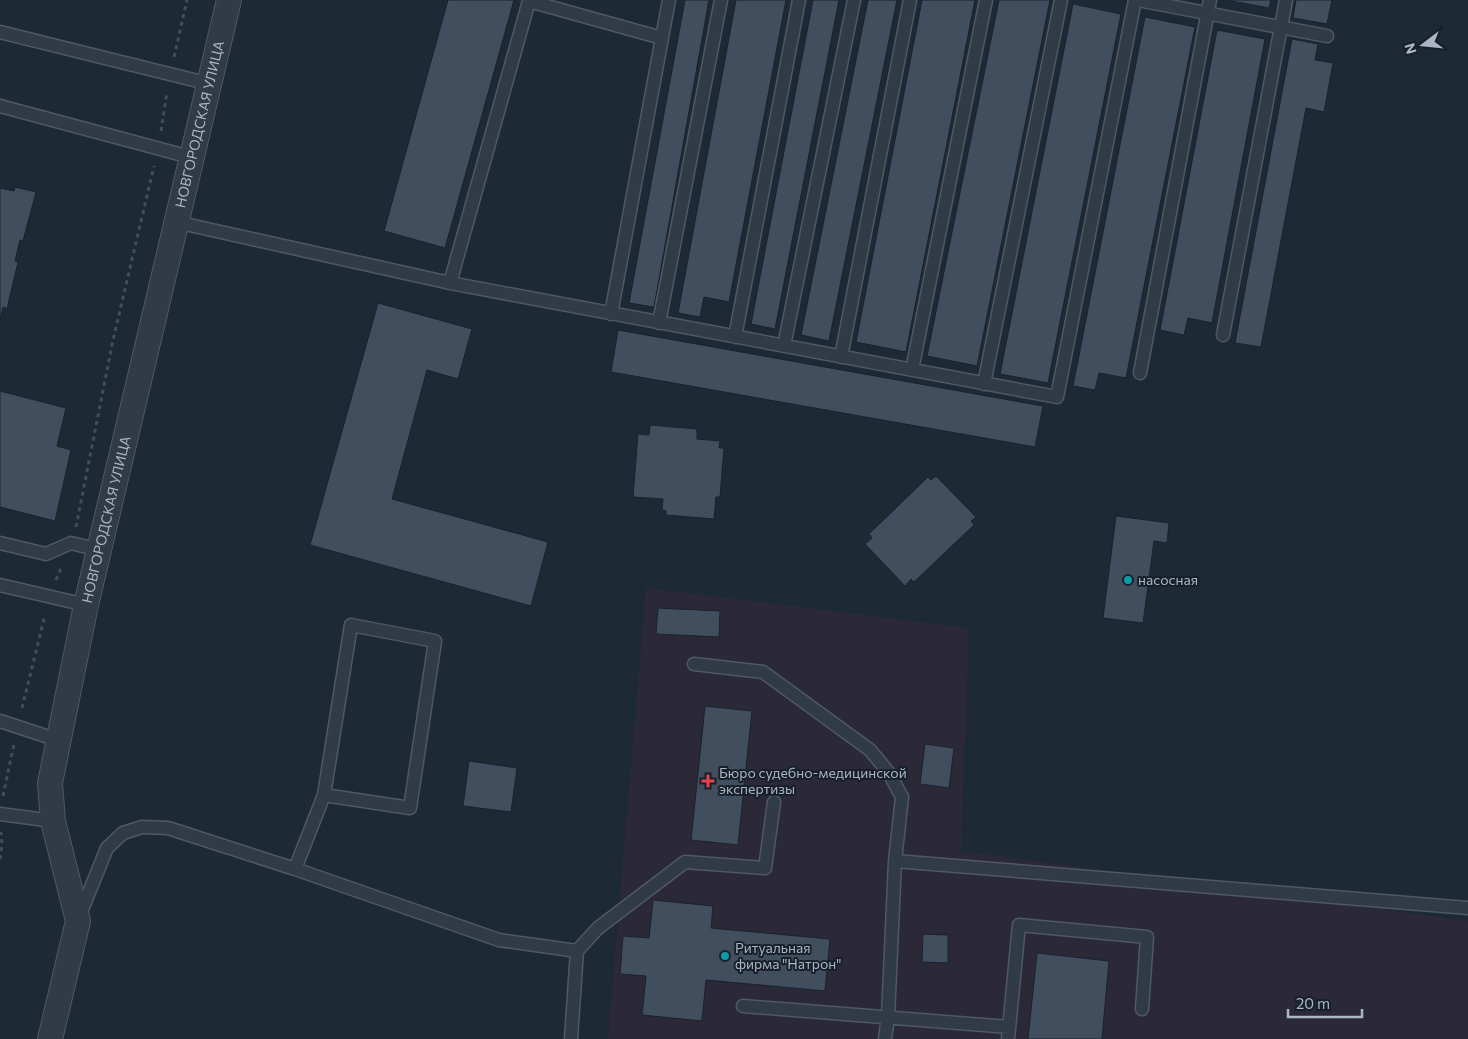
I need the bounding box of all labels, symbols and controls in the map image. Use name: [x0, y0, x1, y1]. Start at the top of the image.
north arrow: [1398, 20, 1448, 70]
street label: НОВГОРОДСКАЯ УЛИЦА: [171, 39, 227, 210]
text: N: [1400, 41, 1420, 56]
street label: НОВГОРОДСКАЯ УЛИЦА: [78, 434, 134, 605]
place label: насосная: [1138, 571, 1198, 588]
marker: насосная: [1122, 574, 1134, 586]
place label: Бюро судебно-медицинской экспертизы: [719, 764, 907, 797]
marker: Бюро судебно-медицинской экспертизы: [701, 774, 715, 788]
place label: Ритуальная фирма "Натрон": [735, 939, 841, 972]
marker: Ритуальная фирма "Натрон": [719, 950, 731, 962]
scale bar: [1288, 986, 1362, 1018]
text: 20 m: [1296, 994, 1330, 1012]

